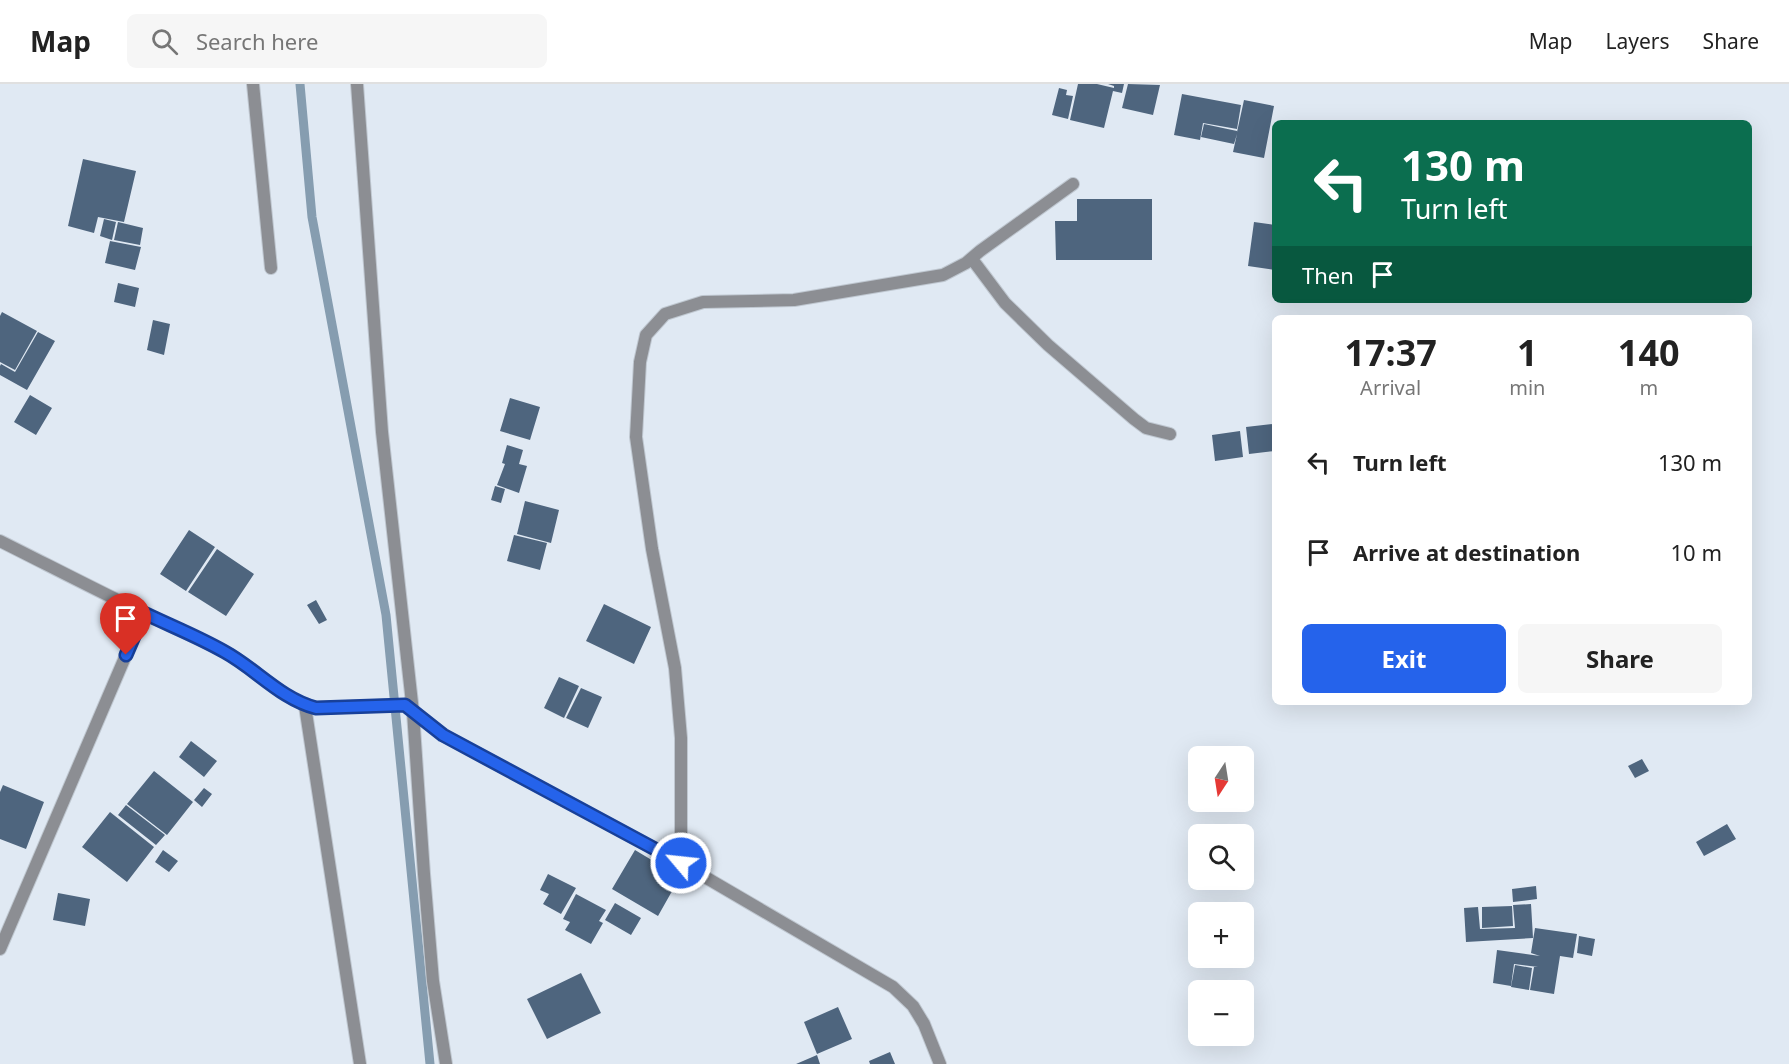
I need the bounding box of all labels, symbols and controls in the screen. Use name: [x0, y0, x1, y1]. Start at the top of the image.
search box: [127, 14, 547, 68]
text: Map: [30, 22, 91, 60]
icon: search: [148, 25, 181, 58]
text: Search here: [196, 26, 318, 56]
text: Map: [1529, 27, 1573, 55]
text: Layers: [1606, 27, 1670, 55]
text: Share: [1703, 27, 1759, 55]
text: 130 m: [1401, 136, 1525, 193]
icon: left: [1302, 144, 1380, 222]
text: Turn left: [1401, 190, 1507, 227]
icon: arrive: [1366, 258, 1399, 291]
text: Then: [1302, 260, 1354, 290]
text: 17:37: [1344, 328, 1437, 377]
text: 1: [1517, 328, 1538, 377]
text: 140: [1618, 328, 1680, 377]
text: Arrival: [1360, 374, 1421, 401]
text: min: [1509, 374, 1545, 401]
text: m: [1639, 374, 1658, 401]
icon: left: [1302, 446, 1335, 479]
text: Turn left: [1353, 447, 1447, 477]
text: 130 m: [1658, 447, 1722, 477]
icon: arrive: [1302, 536, 1335, 569]
text: Arrive at destination: [1353, 537, 1580, 567]
text: 10 m: [1671, 537, 1722, 567]
pin: [100, 593, 151, 655]
icon: arrive: [109, 602, 142, 635]
button: Exit: [1302, 624, 1506, 693]
button: Share: [1518, 624, 1722, 693]
north arrow: [1188, 746, 1254, 812]
map controls: [1188, 746, 1254, 1046]
button: search: [1188, 824, 1254, 890]
position arrow: [649, 831, 713, 895]
button: +: [1188, 902, 1254, 968]
button: −: [1188, 980, 1254, 1046]

